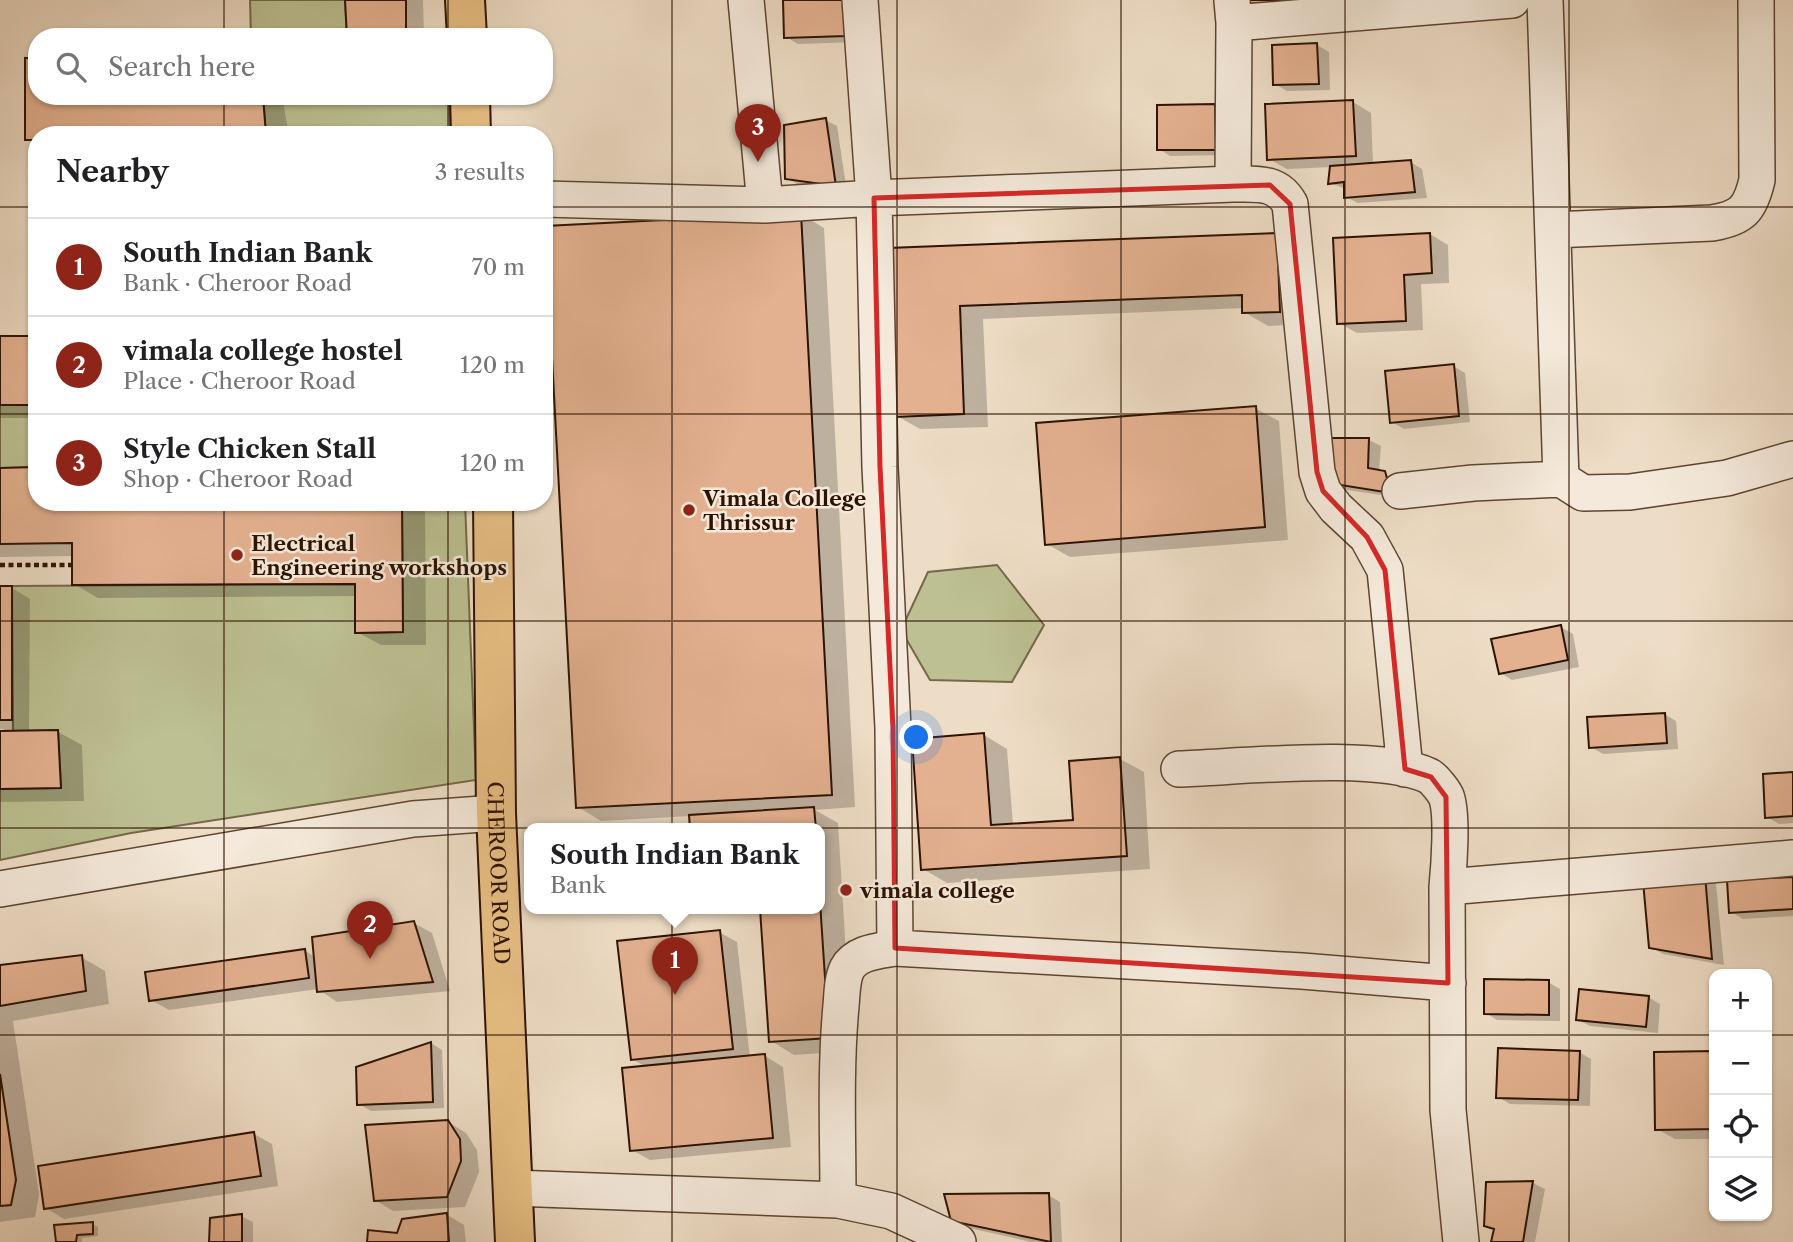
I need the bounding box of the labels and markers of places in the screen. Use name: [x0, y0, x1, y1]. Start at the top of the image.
pin: 3: [735, 104, 781, 162]
place label: Vimala College Thrissur: [702, 486, 866, 535]
marker: Vimala College Thrissur: [681, 502, 697, 518]
place label: Electrical Engineering workshops: [251, 531, 507, 580]
marker: Electrical Engineering workshops: [229, 547, 245, 563]
place label: vimala college: [859, 878, 1015, 903]
marker: vimala college: [838, 882, 854, 898]
pin: 2: [347, 901, 393, 959]
pin: 1: [652, 937, 698, 995]

